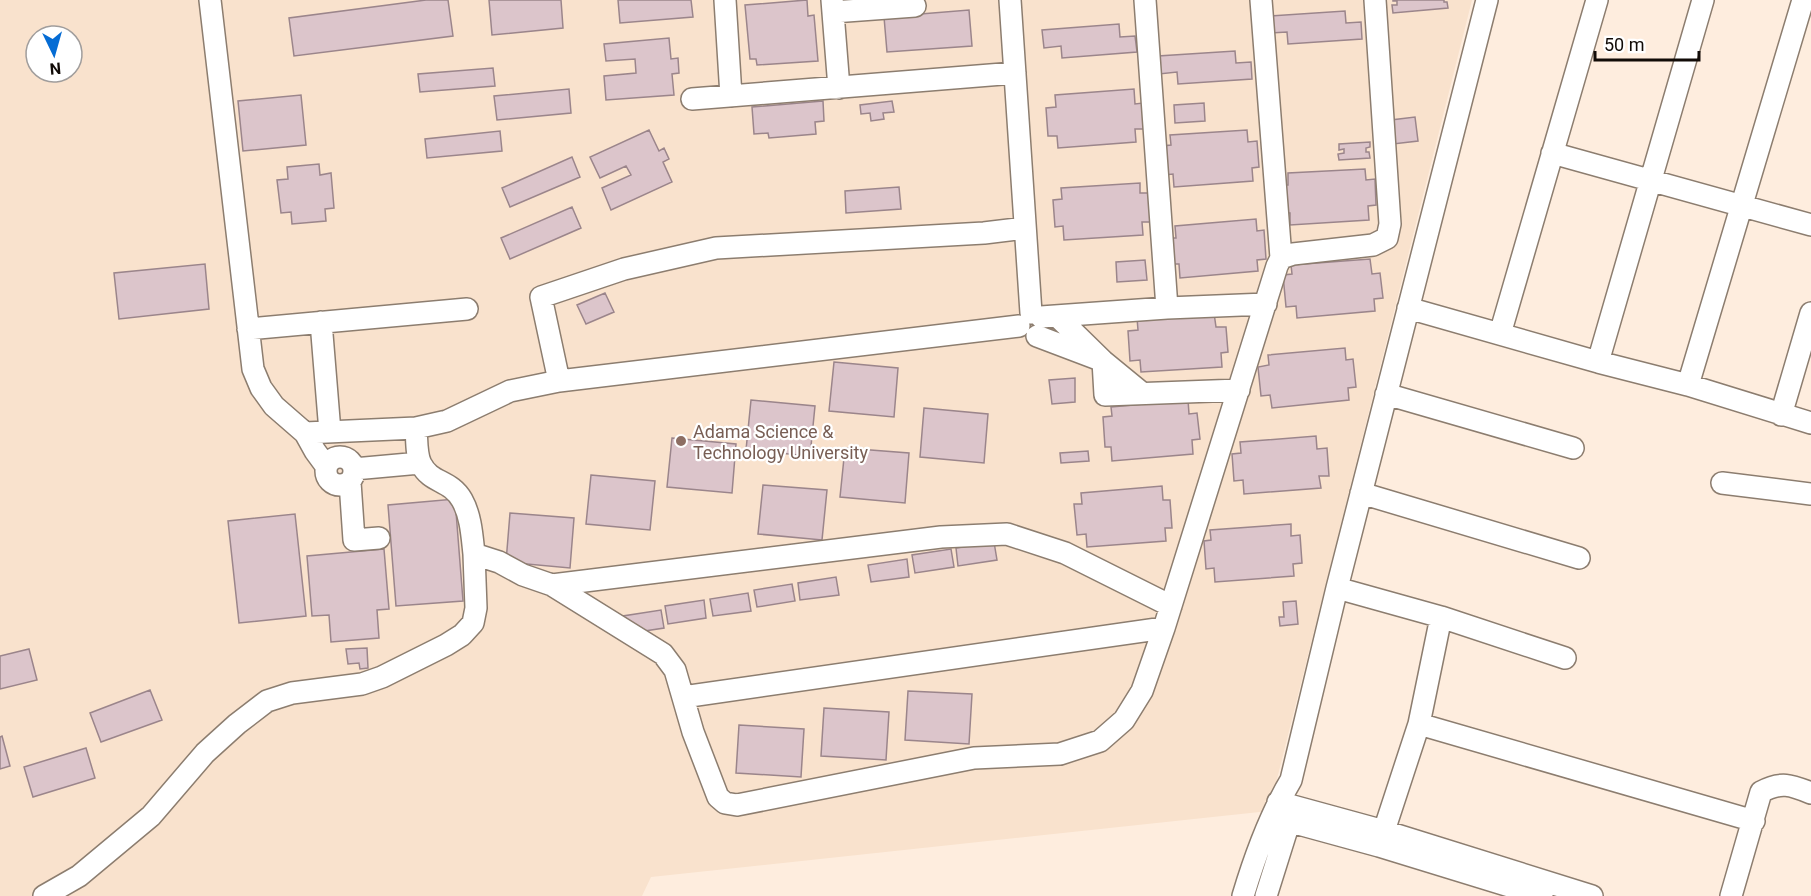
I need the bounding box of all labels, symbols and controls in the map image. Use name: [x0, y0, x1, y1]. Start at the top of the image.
north arrow: [24, 24, 84, 84]
scale bar: [1595, 24, 1698, 62]
text: 50 m: [1604, 34, 1644, 55]
text: N: [49, 58, 62, 78]
place label: Adama Science & Technology University: [693, 421, 868, 463]
marker: Adama Science & Technology University: [674, 434, 688, 448]

